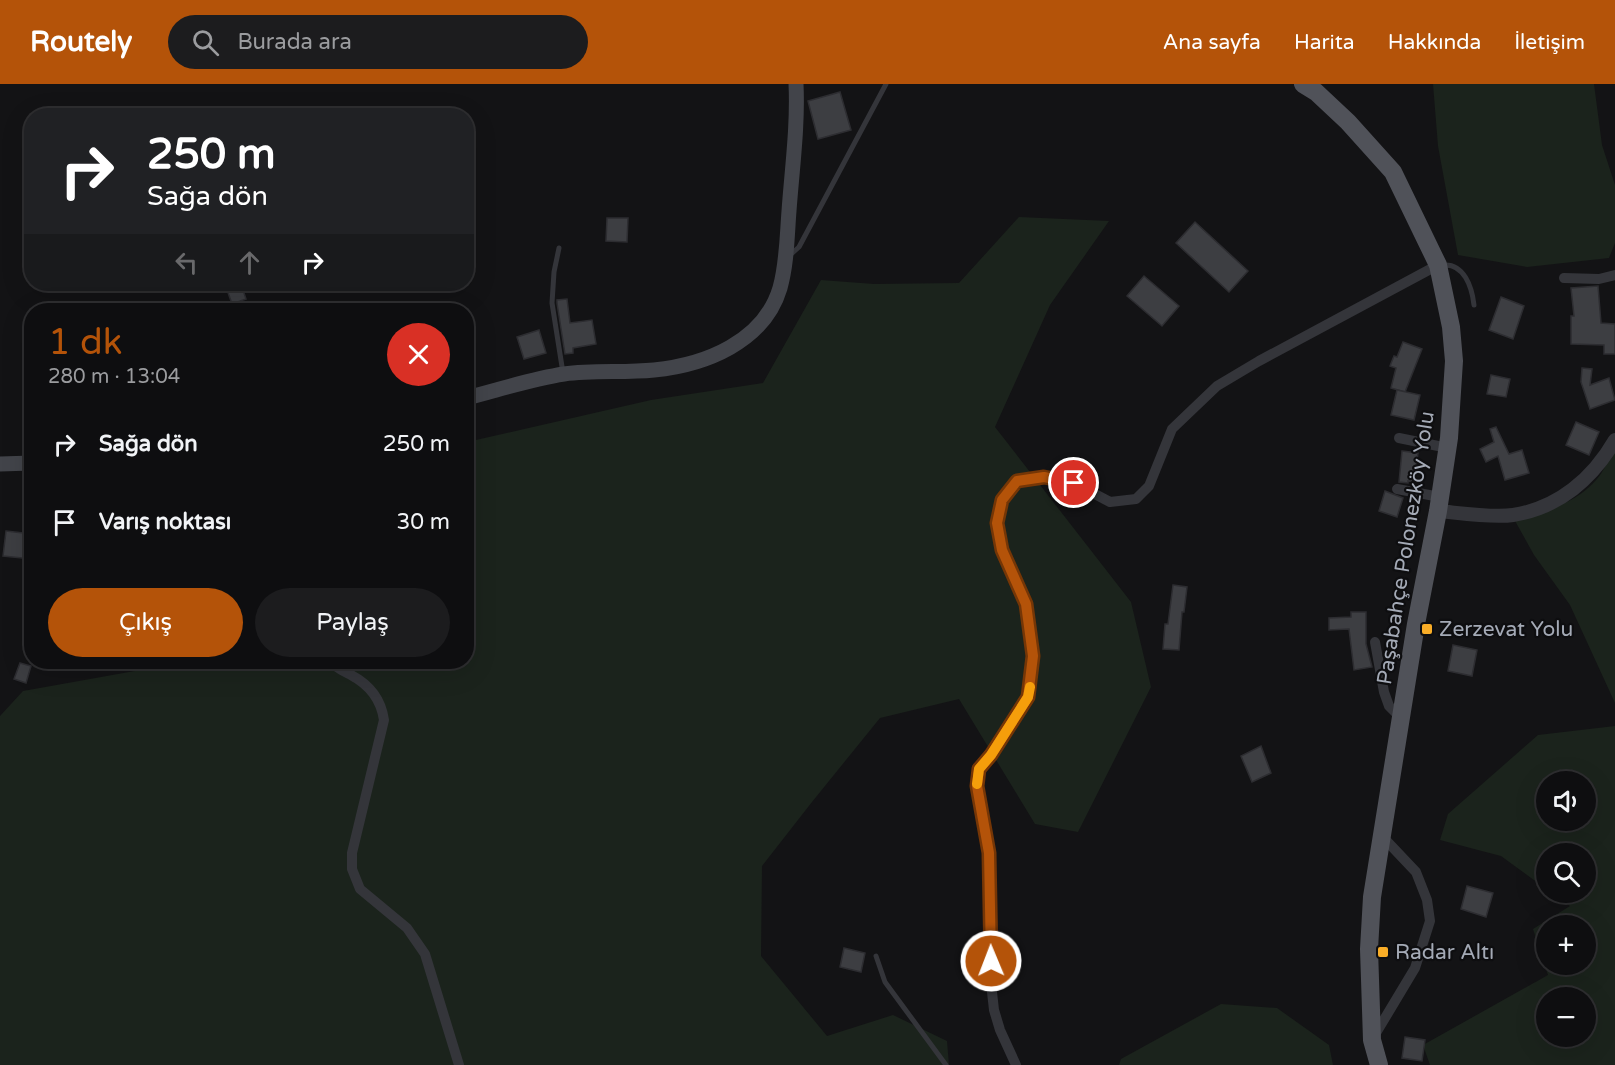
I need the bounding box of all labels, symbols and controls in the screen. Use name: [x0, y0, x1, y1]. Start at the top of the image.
search box: [168, 15, 588, 69]
text: Routely: [30, 25, 132, 59]
icon: search: [189, 26, 222, 59]
text: Burada ara: [237, 29, 352, 55]
text: Ana sayfa: [1163, 30, 1261, 55]
text: Harita: [1294, 30, 1355, 55]
text: Hakkında: [1388, 30, 1481, 55]
text: İletişim: [1514, 30, 1585, 55]
text: 250 m: [147, 129, 276, 180]
icon: right: [48, 132, 126, 210]
text: Sağa dön: [147, 180, 268, 213]
icon: left: [170, 246, 203, 279]
icon: ahead: [233, 246, 266, 279]
icon: right: [296, 246, 329, 279]
text: 1 dk: [48, 321, 122, 364]
button: close: [387, 323, 450, 386]
text: 280 m · 13:04: [48, 365, 180, 389]
street label: Paşabahçe Polonezköy Yolu: [1372, 409, 1440, 687]
icon: right: [48, 428, 81, 461]
text: Sağa dön: [99, 431, 198, 457]
text: 250 m: [383, 431, 450, 457]
pin: [1048, 457, 1099, 508]
icon: arrive: [1057, 466, 1090, 499]
icon: arrive: [48, 506, 81, 539]
text: Varış noktası: [99, 509, 231, 535]
text: 30 m: [396, 509, 450, 535]
button: Çıkış: [48, 588, 243, 657]
button: Paylaş: [255, 588, 450, 657]
place label: Zerzevat Yolu: [1439, 617, 1573, 642]
marker: Zerzevat Yolu: [1420, 622, 1434, 636]
map controls: [1536, 771, 1596, 1047]
button: sound: [1536, 771, 1596, 831]
button: search: [1536, 843, 1596, 903]
button: +: [1536, 915, 1596, 975]
position arrow: [959, 929, 1023, 993]
place label: Radar Altı: [1395, 940, 1494, 965]
marker: Radar Altı: [1376, 945, 1390, 959]
button: −: [1536, 987, 1596, 1047]

